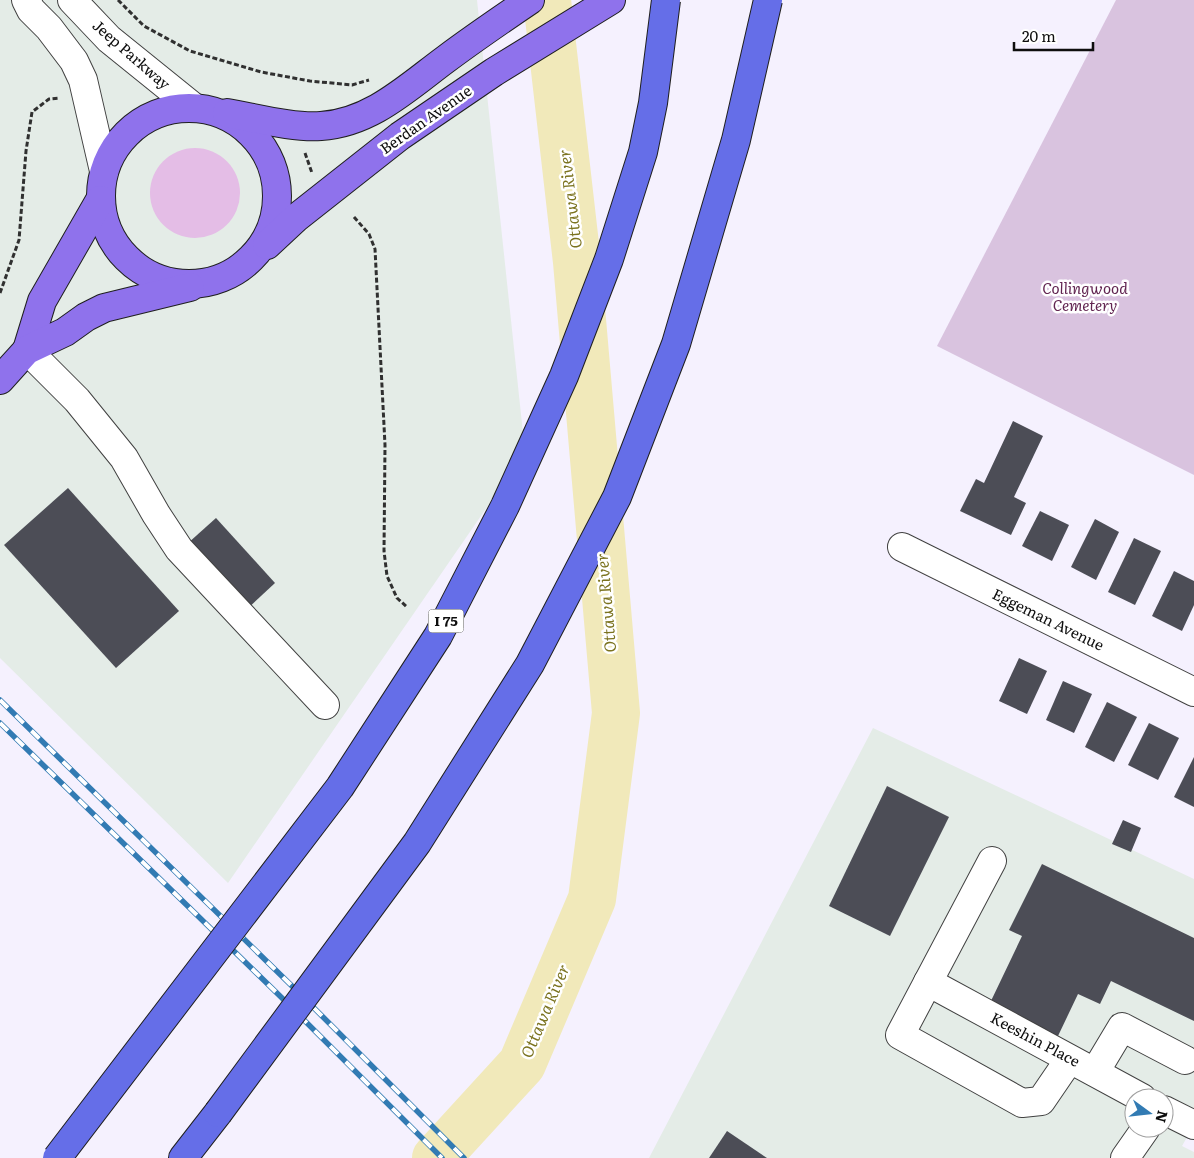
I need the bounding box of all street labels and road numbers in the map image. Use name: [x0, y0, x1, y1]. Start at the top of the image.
street label: Jeep Parkway: [88, 13, 176, 95]
street label: Berdan Avenue: [375, 78, 476, 159]
street label: Eggeman Avenue: [989, 582, 1109, 656]
road number: I 75: [428, 610, 464, 632]
street label: Keeshin Place: [987, 1005, 1085, 1072]

